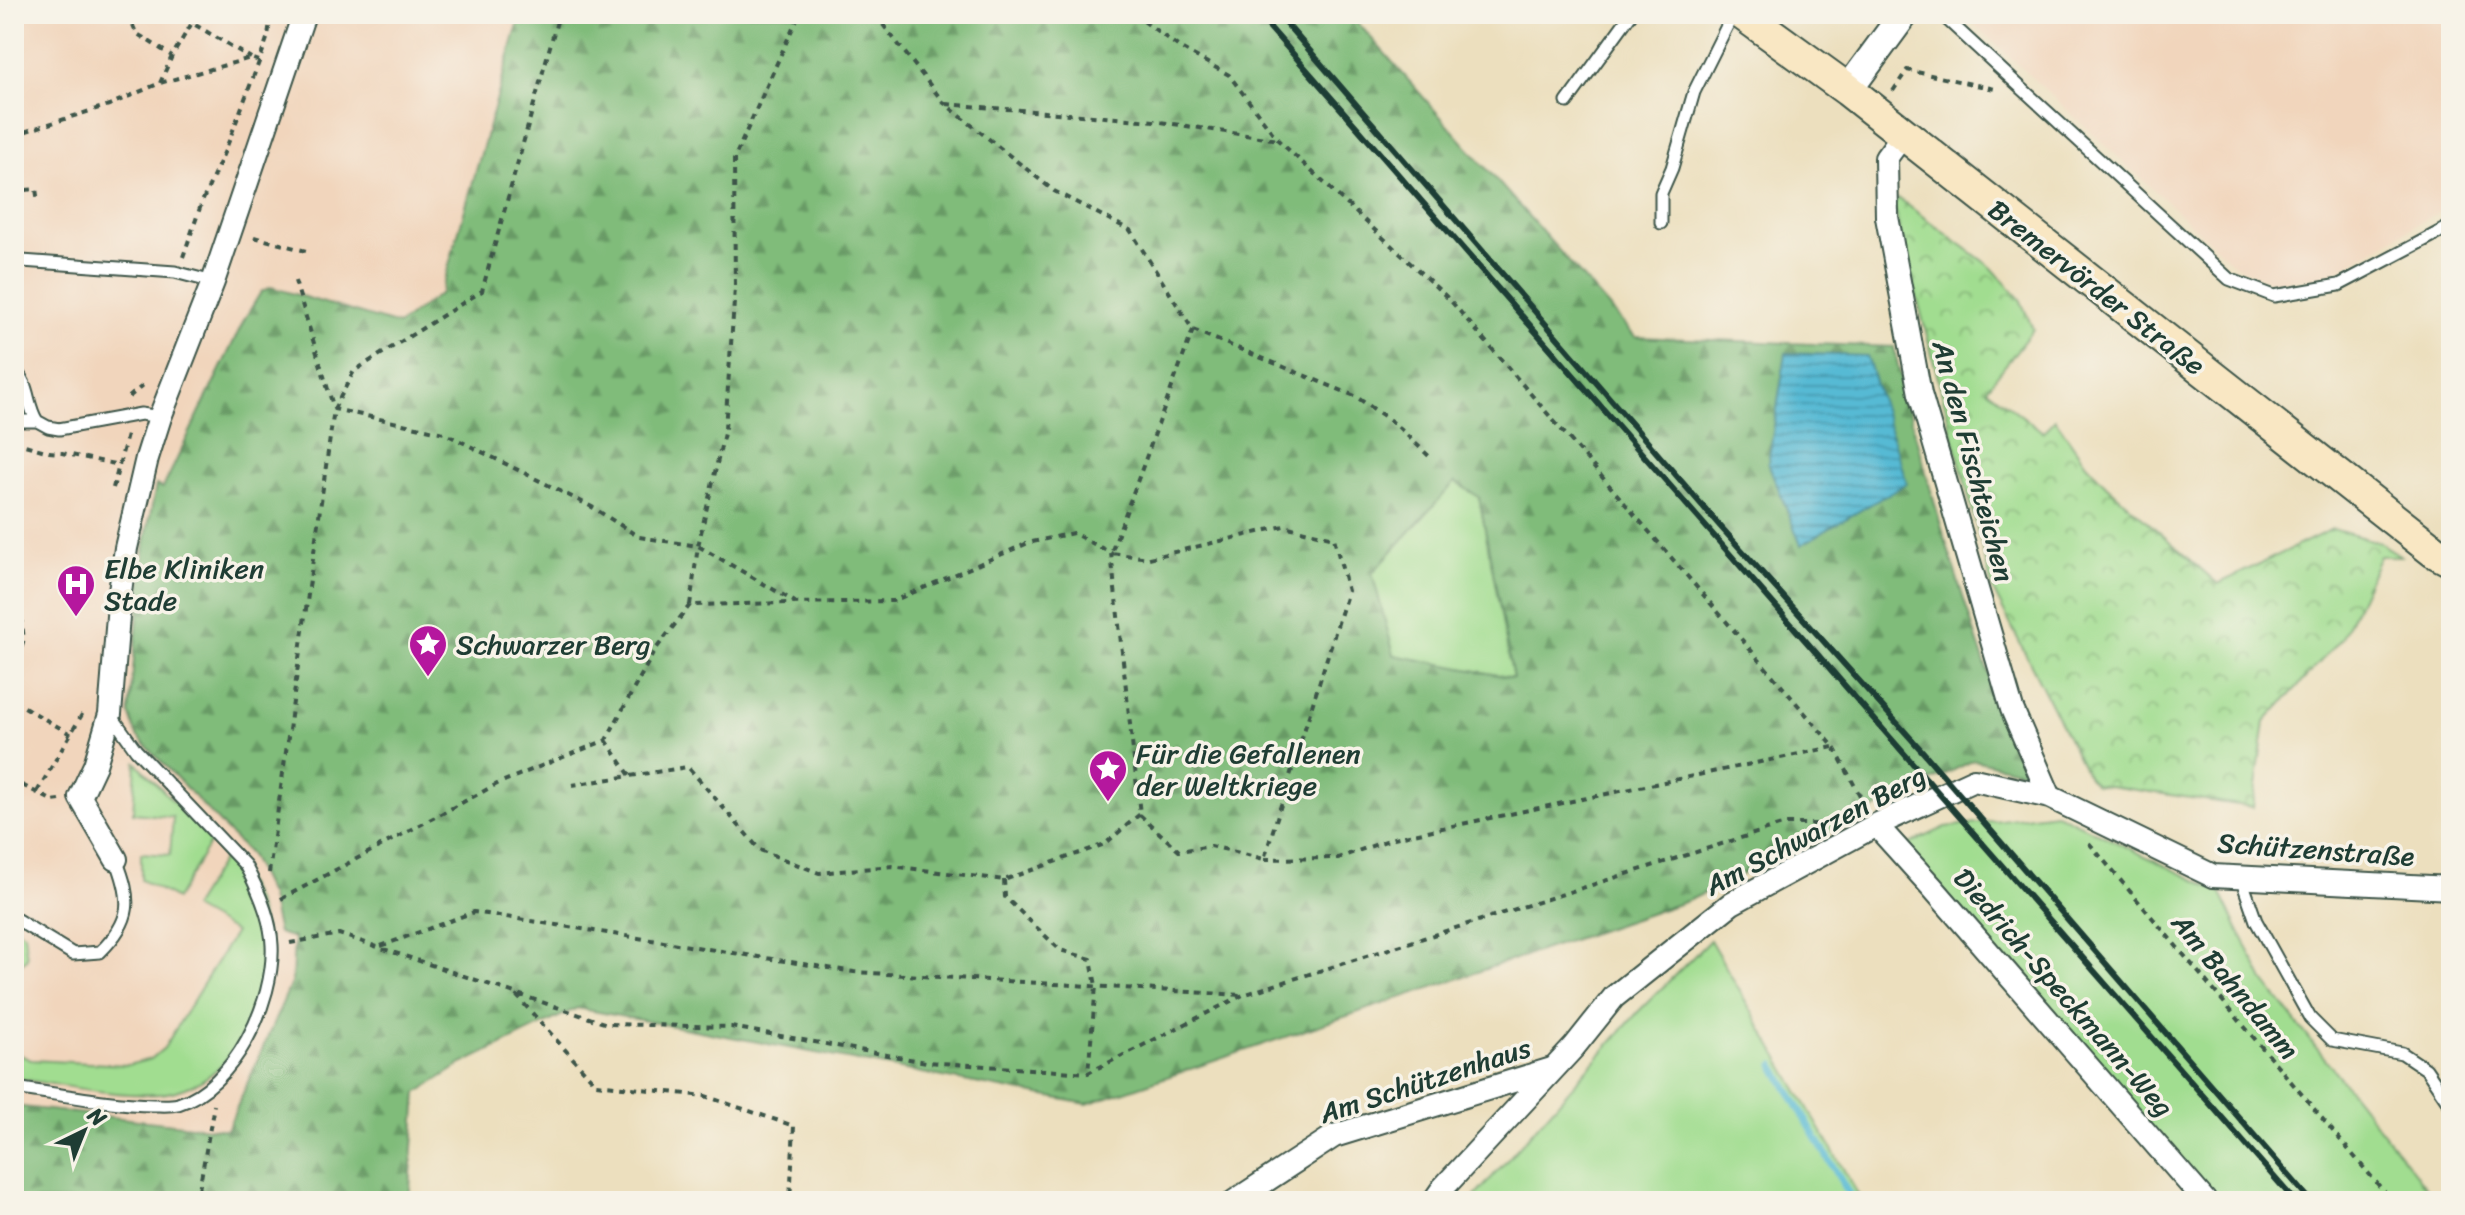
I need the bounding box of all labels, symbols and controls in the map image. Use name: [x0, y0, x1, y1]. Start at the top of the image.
street label: Bremervörder Straße: [1977, 186, 2216, 389]
street label: An den Fischteichen: [1917, 334, 2029, 587]
place label: Elbe Kliniken Stade: [104, 544, 264, 625]
hospital icon: Elbe Kliniken Stade: [55, 563, 97, 618]
place label: Schwarzer Berg: [456, 620, 650, 669]
place icon: Schwarzer Berg: [407, 623, 449, 678]
place label: Für die Gefallenen der Weltkriege: [1136, 729, 1360, 810]
place icon: Für die Gefallenen der Weltkriege: [1087, 748, 1129, 803]
street label: Am Schwarzen Berg: [1695, 751, 1935, 910]
street label: Schützenstraße: [2216, 818, 2416, 881]
street label: Diedrich-Speckmann-Weg: [1941, 856, 2186, 1128]
street label: Am Bahndamm: [2158, 901, 2312, 1071]
street label: Am Schützenhaus: [1312, 1023, 1538, 1138]
north arrow: [44, 1091, 124, 1171]
text: N: [78, 1097, 117, 1137]

